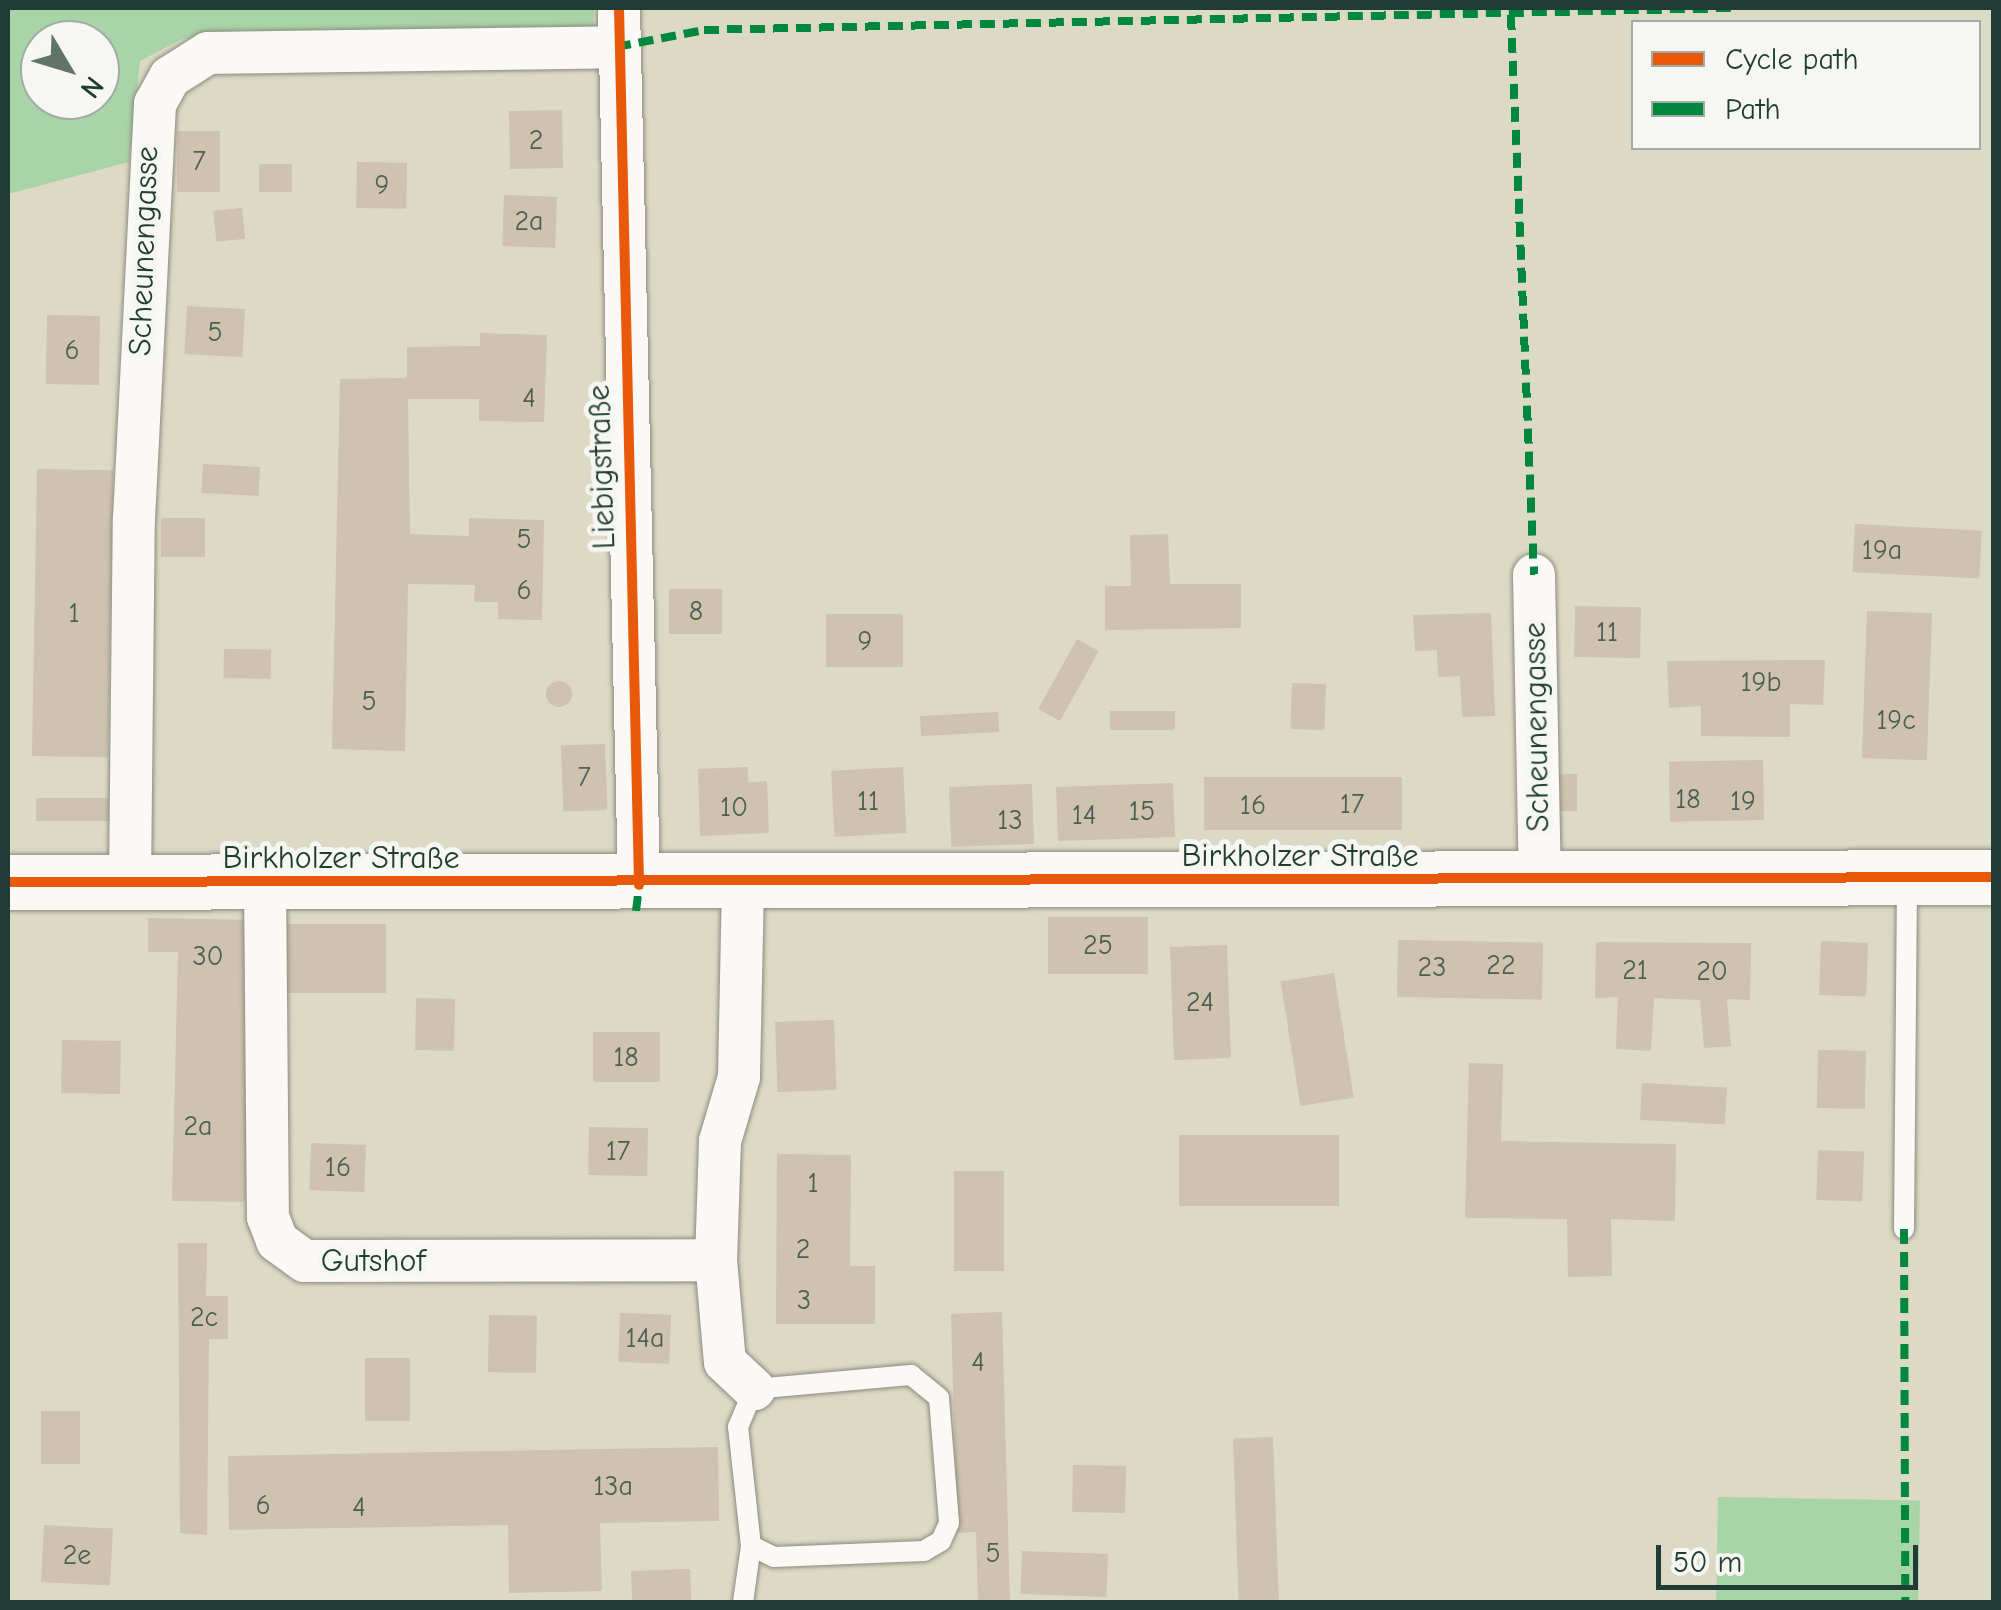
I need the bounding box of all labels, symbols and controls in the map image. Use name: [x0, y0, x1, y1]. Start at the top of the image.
north arrow: [20, 20, 120, 120]
legend: [1631, 20, 1981, 150]
text: Cycle path: [1725, 42, 1859, 77]
text: N: [74, 70, 110, 104]
text: Path: [1725, 92, 1781, 127]
house number: 2: [529, 123, 543, 157]
house number: 7: [192, 144, 206, 178]
street label: Scheunengasse: [121, 145, 167, 357]
house number: 9: [375, 168, 389, 202]
house number: 2a: [514, 204, 544, 238]
house number: 5: [207, 315, 223, 349]
house number: 6: [64, 333, 80, 367]
house number: 4: [522, 381, 536, 415]
street label: Liebigstraße: [580, 384, 624, 550]
house number: 5: [516, 522, 532, 556]
house number: 19a: [1862, 533, 1902, 567]
house number: 6: [516, 573, 532, 607]
house number: 8: [689, 594, 703, 628]
house number: 1: [68, 596, 80, 630]
house number: 11: [1596, 615, 1618, 649]
street label: Scheunengasse: [1516, 622, 1558, 832]
house number: 9: [858, 624, 872, 658]
house number: 19b: [1741, 665, 1781, 699]
house number: 5: [361, 684, 377, 718]
house number: 19c: [1876, 703, 1916, 737]
house number: 7: [577, 760, 591, 794]
house number: 18: [1675, 782, 1701, 816]
house number: 11: [857, 784, 879, 818]
house number: 19: [1730, 784, 1756, 818]
house number: 17: [1340, 787, 1364, 821]
house number: 16: [1240, 788, 1266, 822]
house number: 10: [720, 790, 748, 824]
house number: 15: [1129, 794, 1155, 828]
house number: 14: [1072, 798, 1096, 832]
house number: 13: [997, 803, 1023, 837]
street label: Birkholzer Straße: [1181, 837, 1419, 875]
street label: Birkholzer Straße: [222, 839, 460, 877]
house number: 25: [1083, 928, 1113, 962]
house number: 30: [192, 939, 224, 973]
house number: 22: [1486, 948, 1516, 982]
house number: 23: [1418, 950, 1446, 984]
house number: 21: [1622, 953, 1648, 987]
house number: 20: [1696, 954, 1728, 988]
house number: 24: [1186, 985, 1214, 1019]
house number: 18: [613, 1040, 639, 1074]
house number: 2a: [183, 1109, 213, 1143]
house number: 17: [606, 1134, 630, 1168]
house number: 16: [325, 1150, 351, 1184]
house number: 1: [807, 1166, 819, 1200]
house number: 2: [796, 1232, 810, 1266]
street label: Gutshof: [321, 1242, 425, 1280]
house number: 3: [797, 1283, 811, 1317]
house number: 2c: [190, 1300, 218, 1334]
house number: 14a: [625, 1321, 665, 1355]
house number: 4: [971, 1345, 985, 1379]
house number: 13a: [593, 1469, 633, 1503]
house number: 6: [255, 1488, 271, 1522]
house number: 4: [352, 1490, 366, 1524]
scale bar: [1661, 1525, 1924, 1587]
house number: 5: [985, 1536, 1001, 1570]
house number: 2e: [63, 1538, 91, 1572]
text: 50 m: [1673, 1545, 1742, 1580]

